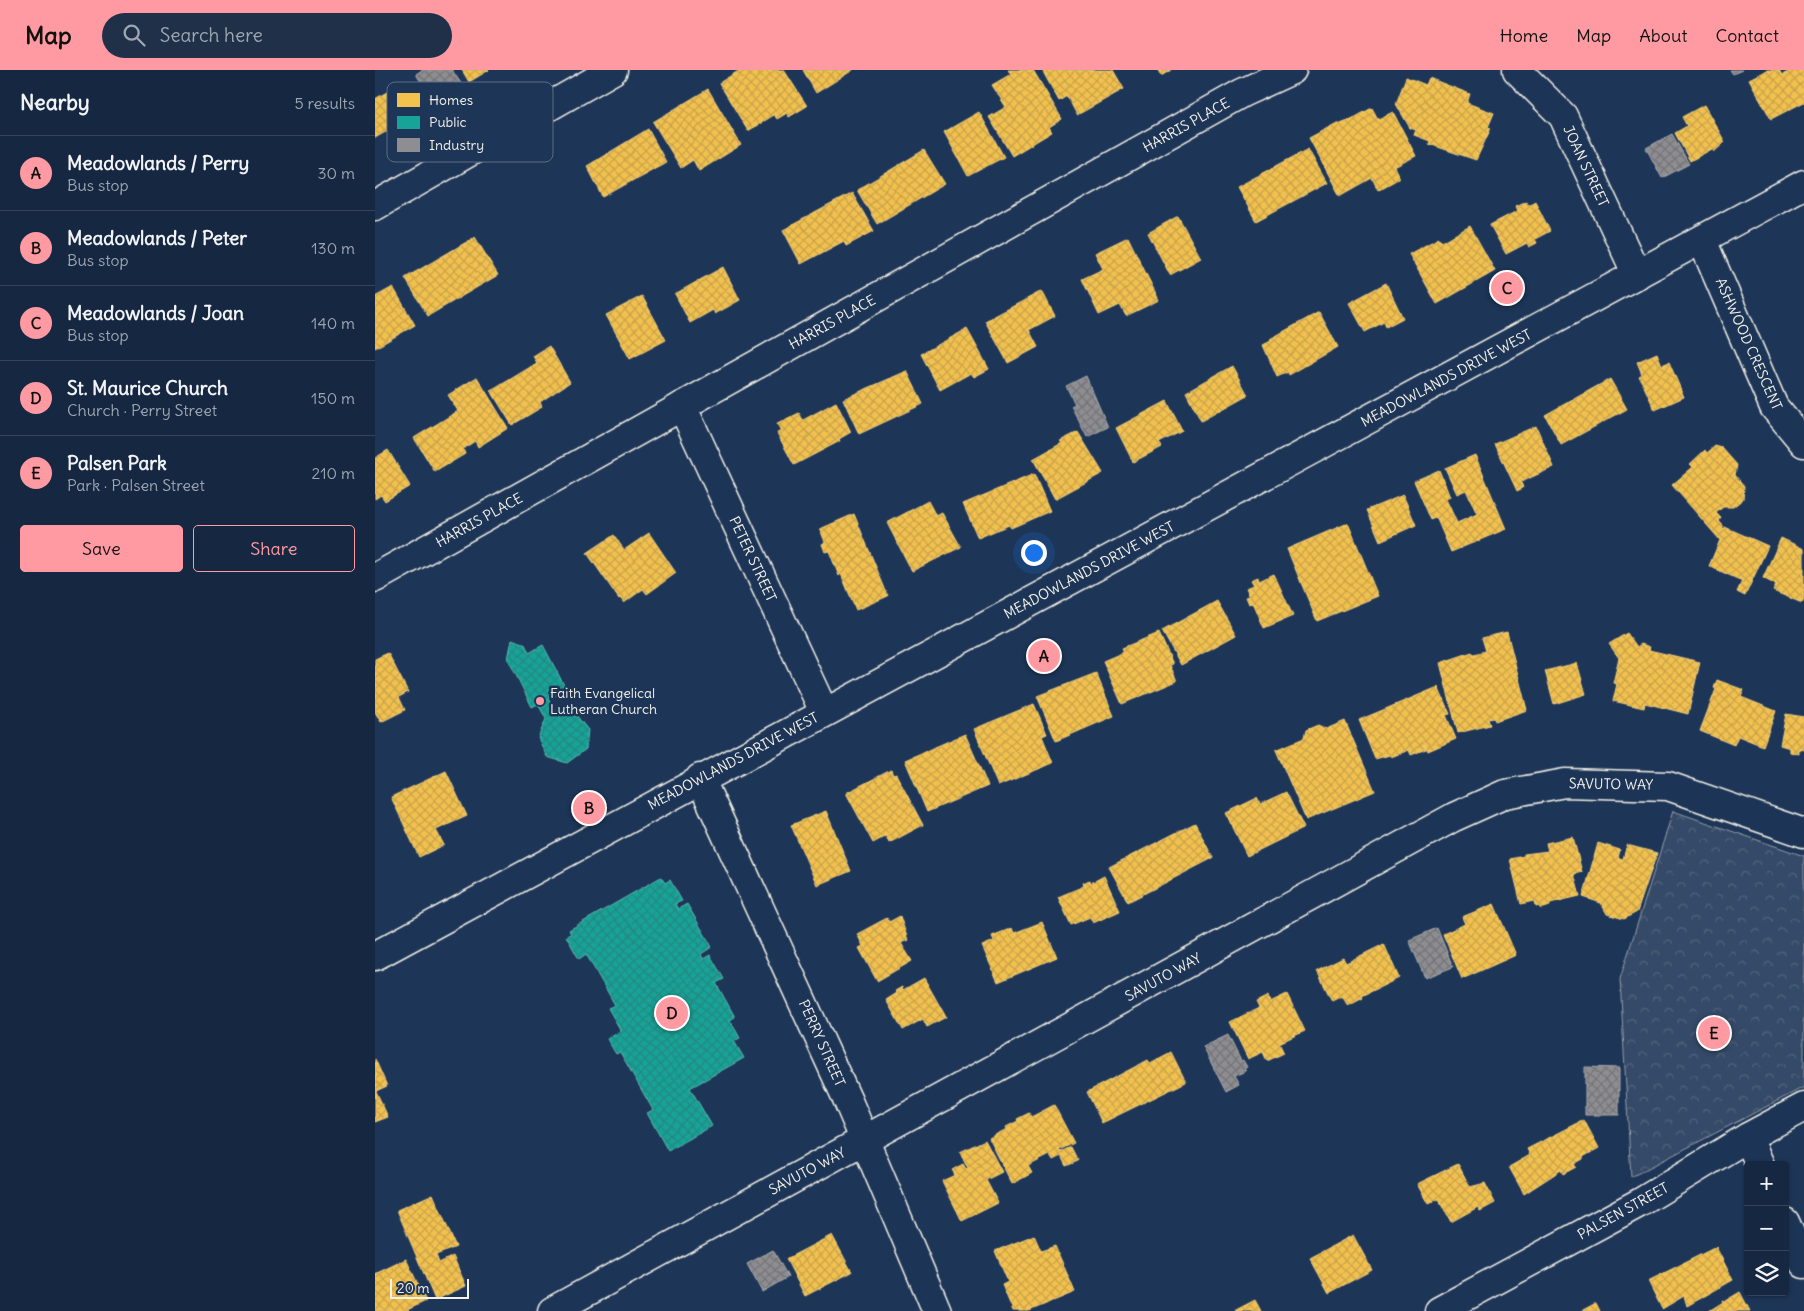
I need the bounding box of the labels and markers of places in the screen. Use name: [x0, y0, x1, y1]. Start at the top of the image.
pin: C: [1491, 269, 1523, 307]
pin: A: [1028, 637, 1060, 675]
place label: Faith Evangelical Lutheran Church: [550, 684, 657, 718]
marker: Faith Evangelical Lutheran Church: [534, 695, 546, 707]
pin: B: [573, 789, 605, 827]
pin: D: [656, 994, 688, 1032]
pin: E: [1698, 1014, 1730, 1052]

